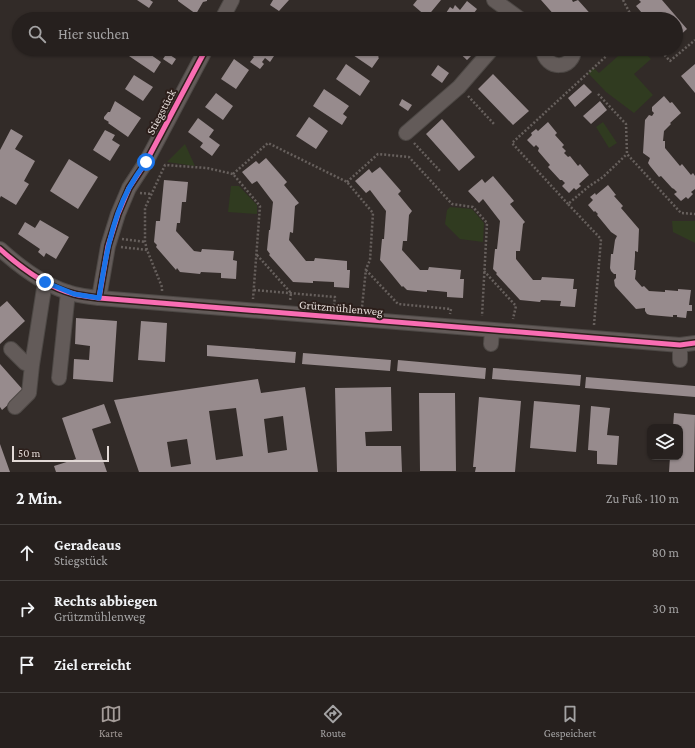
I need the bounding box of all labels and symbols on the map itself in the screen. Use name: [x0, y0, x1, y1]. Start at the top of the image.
street label: Stiegstück: [143, 87, 179, 137]
route start: [137, 153, 155, 171]
route end: [36, 273, 54, 291]
street label: Grützmühlenweg: [298, 297, 384, 319]
scale bar: [12, 444, 109, 463]

